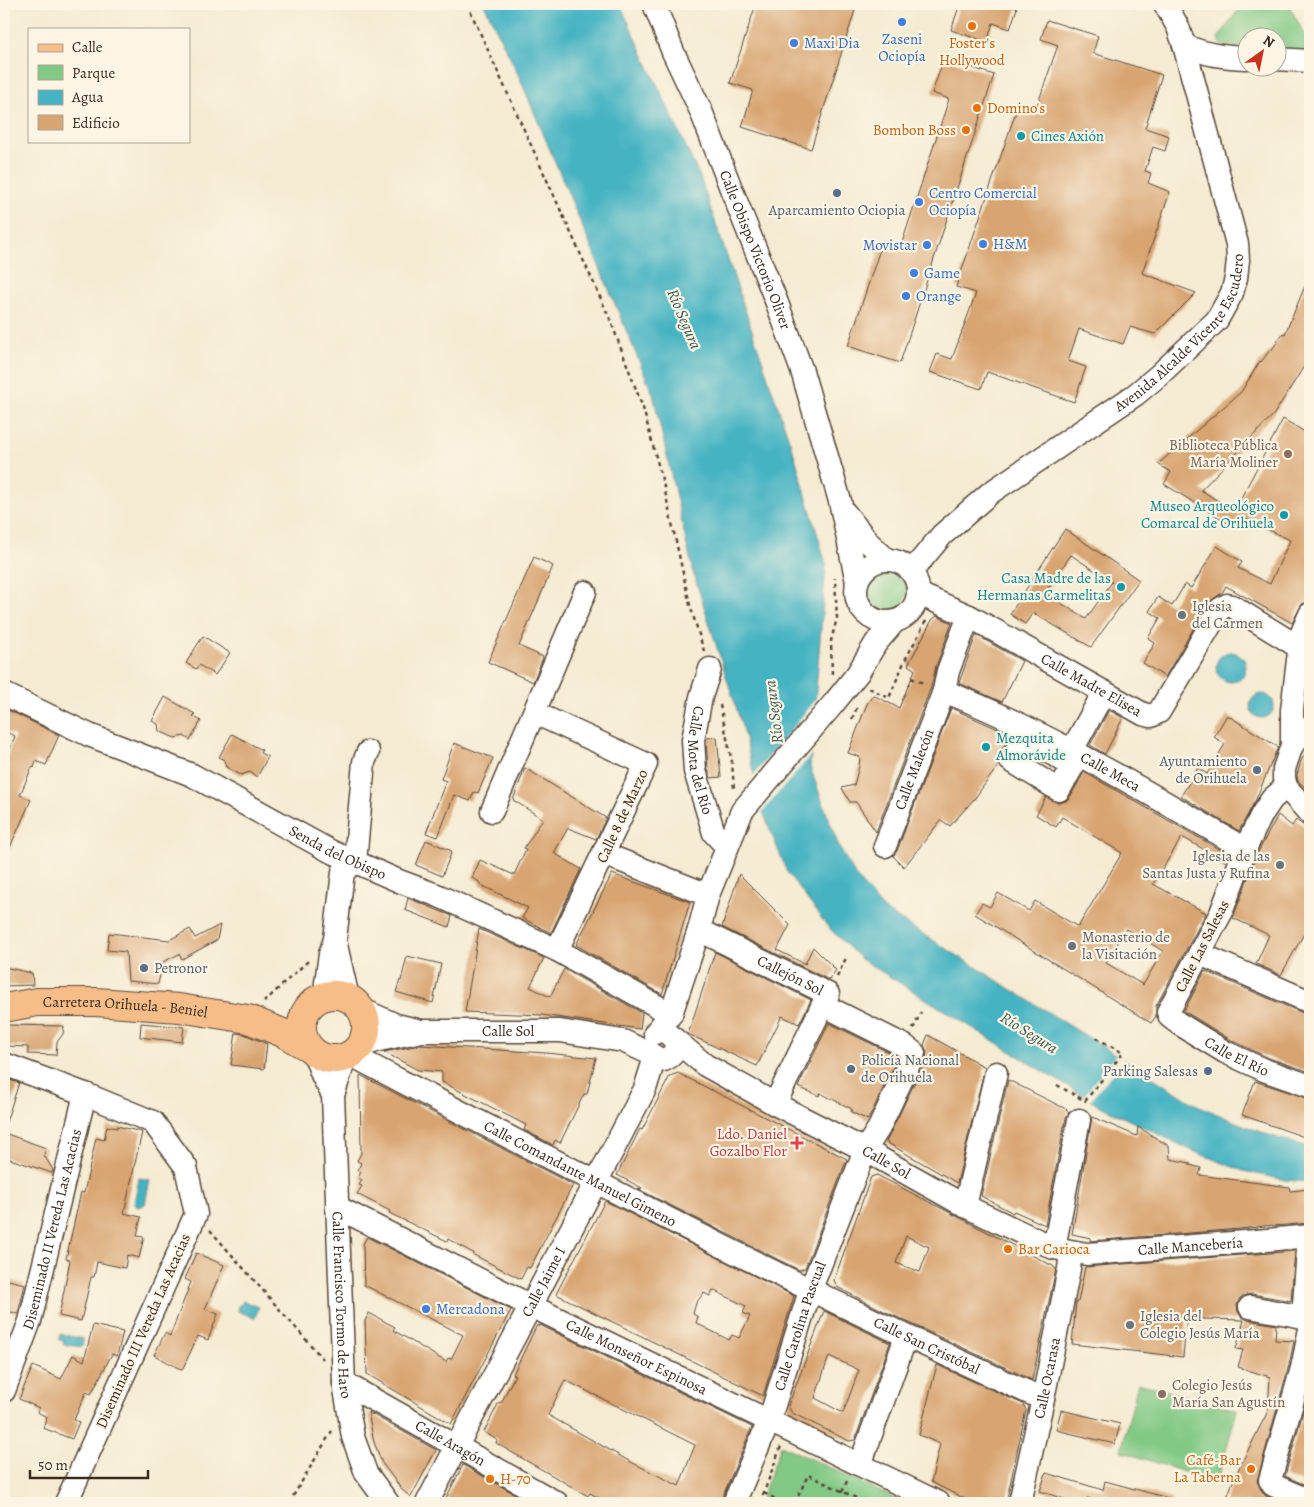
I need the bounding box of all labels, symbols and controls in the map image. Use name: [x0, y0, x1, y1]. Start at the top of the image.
marker: Zaseni Ociopía: [896, 16, 908, 28]
marker: Foster's Hollywood: [966, 20, 978, 32]
legend: [28, 28, 190, 142]
north arrow: [1236, 28, 1286, 78]
place label: Zaseni Ociopía: [878, 29, 926, 66]
text: N: [1259, 31, 1278, 52]
place label: Maxi Dia: [804, 33, 860, 53]
place label: Foster's Hollywood: [939, 33, 1006, 70]
text: Calle: [72, 37, 103, 57]
marker: Maxi Dia: [788, 37, 800, 49]
text: Parque: [72, 63, 115, 83]
text: Agua: [71, 87, 103, 107]
place label: Domino's: [987, 98, 1045, 118]
marker: Domino's: [971, 102, 983, 114]
text: Edificio: [72, 113, 120, 133]
place label: Bombon Boss: [873, 120, 956, 140]
marker: Bombon Boss: [960, 124, 972, 136]
place label: Cines Axión: [1031, 126, 1104, 146]
marker: Cines Axión: [1015, 130, 1027, 142]
street label: Calle Obispo Victorio Oliver: [715, 167, 796, 332]
place label: Centro Comercial Ociopía: [929, 183, 1037, 220]
marker: Aparcamiento Ociopia: [831, 187, 843, 199]
marker: Centro Comercial Ociopía: [913, 196, 925, 208]
place label: Aparcamiento Ociopia: [768, 200, 905, 220]
place label: H&M: [993, 234, 1028, 254]
place label: Movistar: [863, 235, 917, 255]
marker: H&M: [977, 238, 989, 250]
marker: Movistar: [921, 239, 933, 251]
street label: Avenida Alcalde Vicente Escudero: [1109, 253, 1248, 417]
place label: Game: [924, 263, 960, 283]
marker: Game: [908, 267, 920, 279]
water label: Río Segura: [661, 285, 707, 353]
place label: Orange: [916, 286, 962, 306]
marker: Orange: [900, 290, 912, 302]
place label: Biblioteca Pública María Moliner: [1169, 435, 1278, 472]
marker: Biblioteca Pública María Moliner: [1282, 448, 1294, 460]
place label: Museo Arqueológico Comarcal de Orihuela: [1141, 496, 1274, 533]
marker: Museo Arqueológico Comarcal de Orihuela: [1278, 509, 1290, 521]
place label: Casa Madre de las Hermanas Carmelitas: [977, 568, 1111, 605]
marker: Casa Madre de las Hermanas Carmelitas: [1115, 581, 1127, 593]
place label: Iglesia del Carmen: [1192, 596, 1263, 633]
marker: Iglesia del Carmen: [1176, 609, 1188, 621]
street label: Calle Madre Elisea: [1037, 648, 1145, 721]
water label: Río Segura: [759, 678, 789, 745]
street label: Calle Mota del Río: [683, 704, 718, 817]
street label: Calle Malecón: [890, 726, 939, 813]
place label: Mezquita Almorávide: [995, 728, 1066, 765]
marker: Mezquita Almorávide: [980, 741, 992, 753]
street label: Calle Meca: [1077, 747, 1144, 796]
place label: Ayuntamiento de Orihuela: [1159, 751, 1247, 788]
marker: Ayuntamiento de Orihuela: [1251, 764, 1263, 776]
street label: Calle 8 de Marzo: [592, 766, 652, 866]
street label: Senda del Obispo: [285, 820, 389, 884]
place label: Iglesia de las Santas Justa y Rufina: [1142, 846, 1270, 883]
marker: Iglesia de las Santas Justa y Rufina: [1274, 859, 1286, 871]
street label: Calle Las Salesas: [1170, 896, 1234, 996]
place label: Monasterio de la Visitación: [1082, 927, 1170, 964]
marker: Monasterio de la Visitación: [1066, 940, 1078, 952]
street label: Callejón Sol: [754, 950, 827, 1000]
place label: Petronor: [154, 958, 208, 978]
marker: Petronor: [138, 962, 150, 974]
street label: Carretera Orihuela - Beniel: [43, 992, 209, 1022]
water label: Río Segura: [996, 1007, 1062, 1060]
street label: Calle Sol: [482, 1021, 535, 1041]
street label: Calle El Río: [1201, 1032, 1271, 1081]
place label: Policía Nacional de Orihuela: [861, 1050, 959, 1087]
place label: Parking Salesas: [1103, 1061, 1198, 1081]
marker: Policía Nacional de Orihuela: [845, 1063, 857, 1075]
marker: Parking Salesas: [1202, 1065, 1214, 1077]
street label: Calle Comandante Manuel Gimeno: [480, 1116, 680, 1231]
place label: Ldo. Daniel Gozalbo Flor: [710, 1124, 787, 1161]
street label: Diseminado II Vereda Las Acacias: [18, 1127, 86, 1333]
marker: Ldo. Daniel Gozalbo Flor: [791, 1137, 803, 1149]
street label: Calle Sol: [859, 1140, 914, 1184]
street label: Calle Francisco Tormo de Haro: [327, 1211, 356, 1400]
street label: Diseminado III Vereda Las Acacias: [91, 1230, 195, 1432]
street label: Calle Mancebería: [1137, 1232, 1244, 1260]
place label: Bar Carioca: [1018, 1239, 1090, 1259]
street label: Calle Jaime I: [517, 1243, 570, 1320]
marker: Bar Carioca: [1002, 1243, 1014, 1255]
street label: Calle Carolina Pascual: [769, 1258, 831, 1393]
place label: Mercadona: [436, 1299, 505, 1319]
marker: Mercadona: [420, 1303, 432, 1315]
place label: Iglesia del Colegio Jesús María: [1140, 1306, 1260, 1343]
street label: Calle San Cristóbal: [870, 1312, 983, 1379]
street label: Calle Monseñor Espinosa: [562, 1314, 711, 1400]
marker: Iglesia del Colegio Jesús María: [1124, 1319, 1136, 1331]
street label: Calle Ocarasa: [1029, 1335, 1065, 1421]
place label: Colegio Jesús María San Agustín: [1172, 1375, 1285, 1412]
marker: Colegio Jesús María San Agustín: [1156, 1388, 1168, 1400]
street label: Calle Aragón: [412, 1415, 489, 1471]
scale bar: [30, 1447, 148, 1479]
place label: Café-Bar La Taberna: [1174, 1450, 1241, 1487]
text: 50 m: [38, 1455, 68, 1475]
marker: Café-Bar La Taberna: [1245, 1463, 1257, 1475]
place label: H-70: [500, 1469, 531, 1489]
marker: H-70: [484, 1473, 496, 1485]

